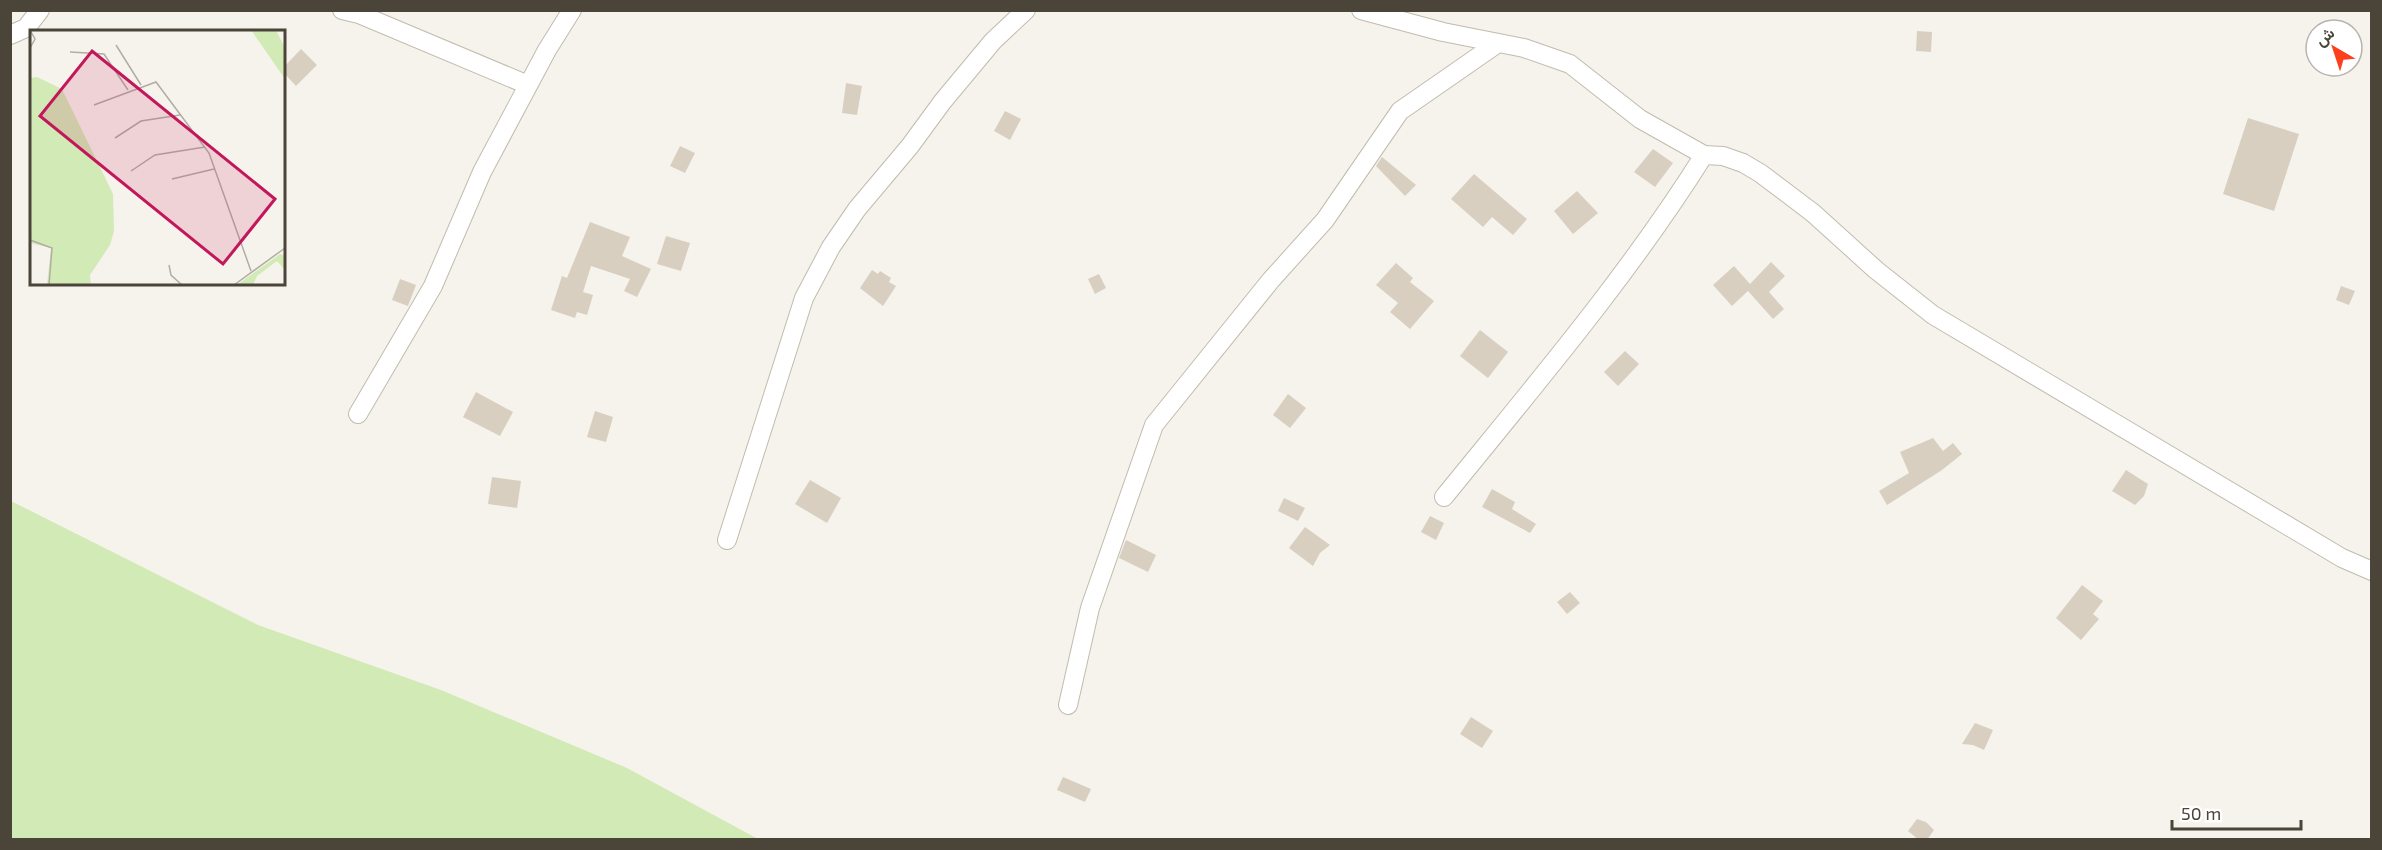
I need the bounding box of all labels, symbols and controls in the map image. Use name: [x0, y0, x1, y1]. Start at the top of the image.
north arrow: [2304, 18, 2364, 78]
text: ش: [2311, 23, 2338, 50]
inset map: [30, 30, 285, 285]
scale bar: [2172, 793, 2301, 831]
text: 50 m: [2181, 802, 2221, 824]

